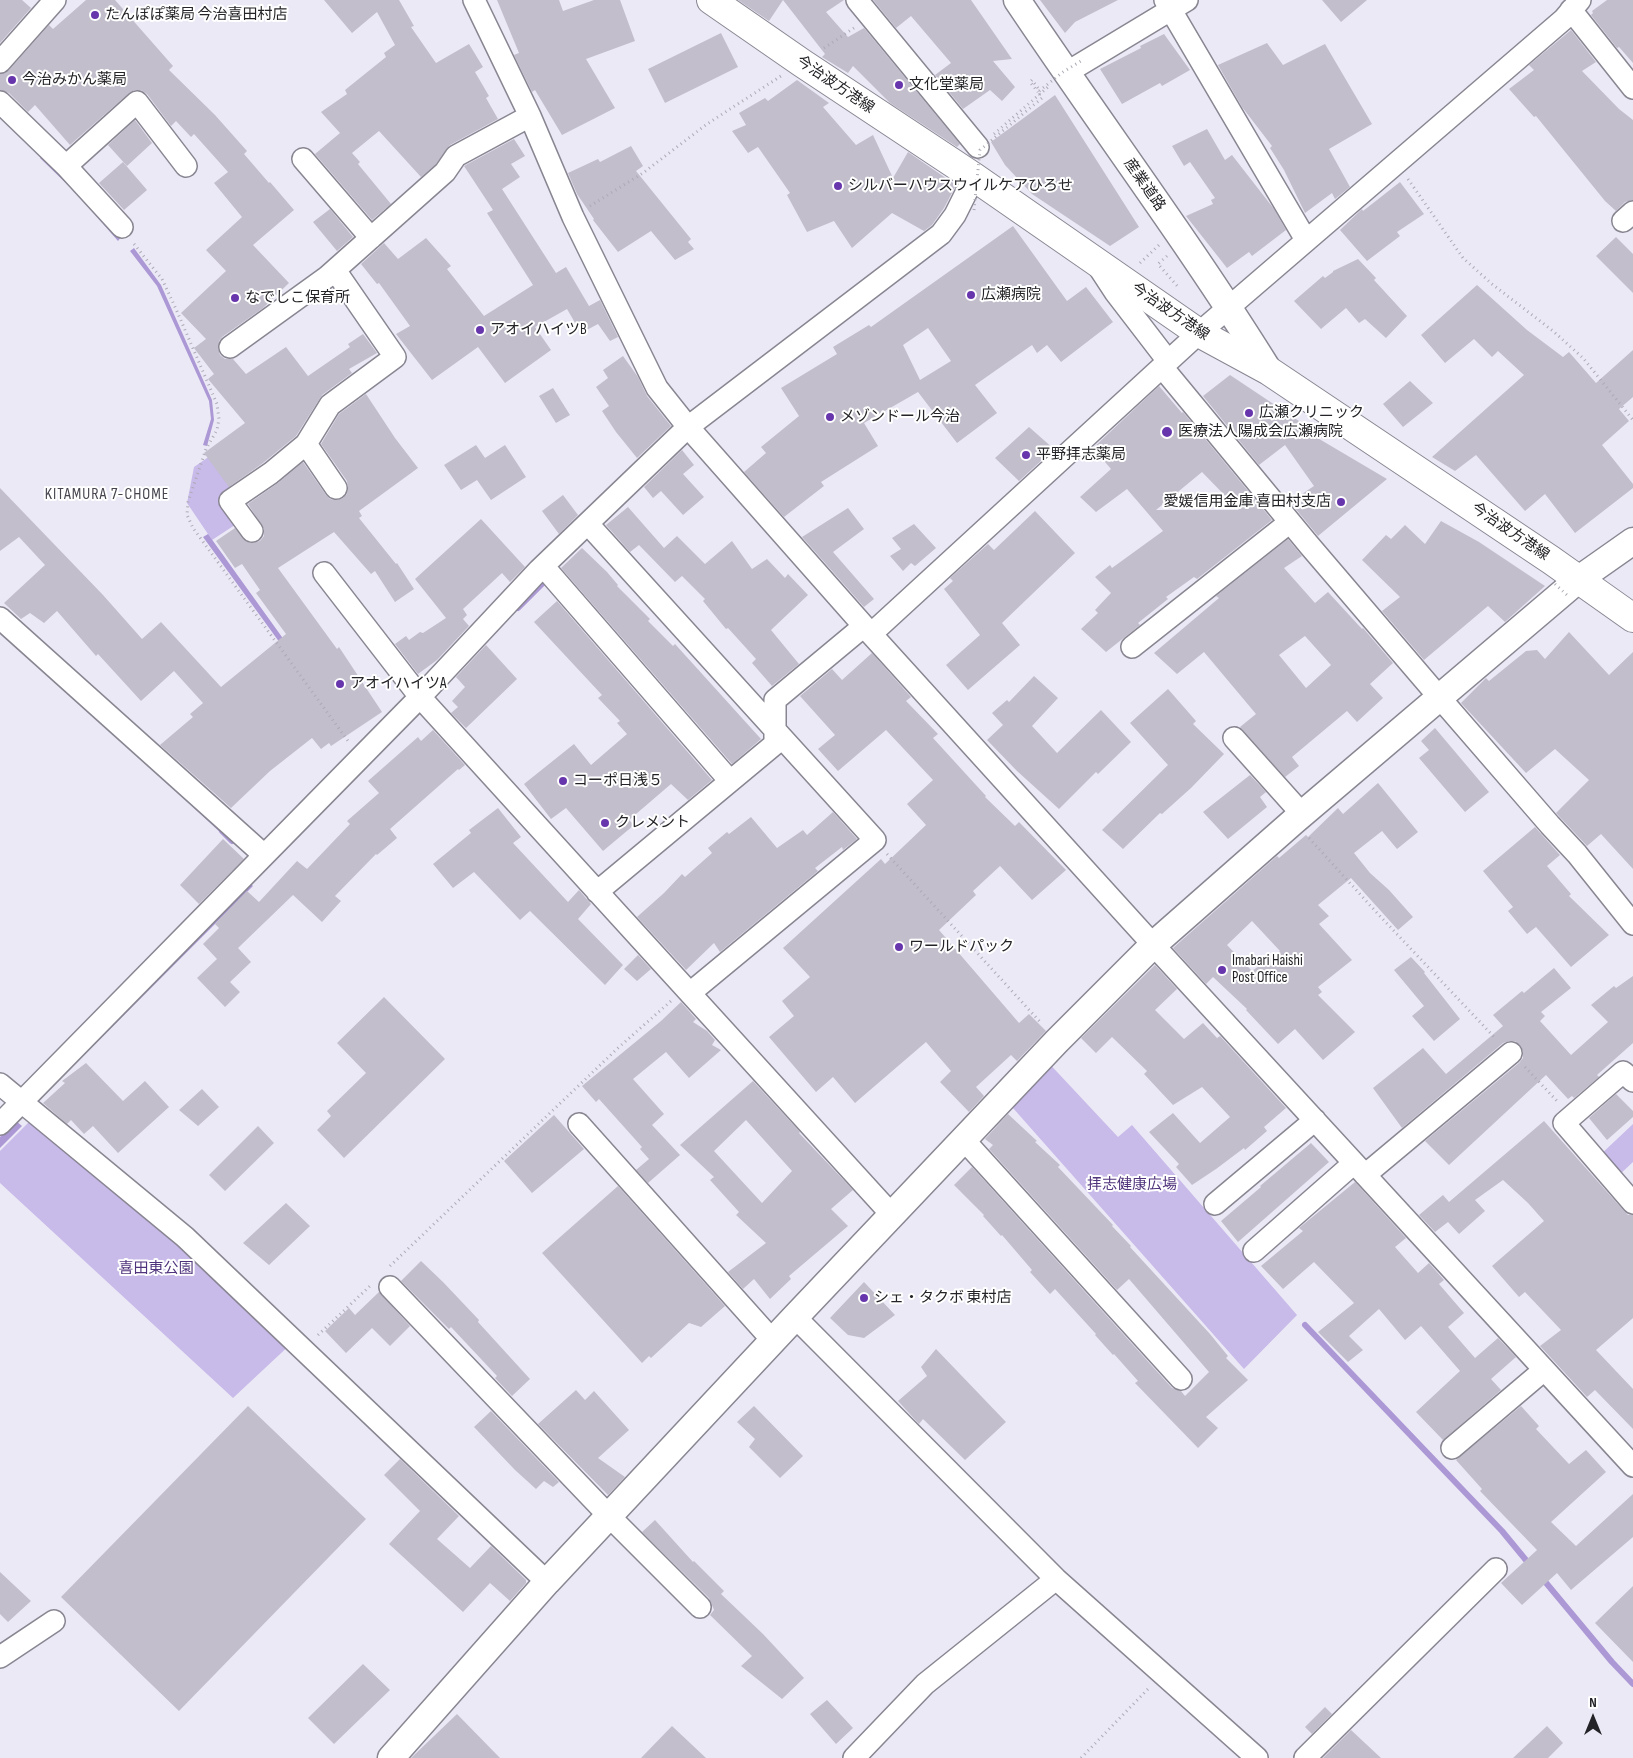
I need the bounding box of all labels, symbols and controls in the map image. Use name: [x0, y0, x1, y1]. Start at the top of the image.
place label: たんぽぽ薬局 今治喜田村店: [105, 6, 287, 24]
marker: たんぽぽ薬局 今治喜田村店: [89, 9, 101, 21]
street label: 今治波方港線: [793, 52, 877, 118]
place label: 今治みかん薬局: [22, 71, 127, 89]
marker: 今治みかん薬局: [6, 74, 18, 86]
place label: 文化堂薬局: [909, 76, 984, 94]
marker: 文化堂薬局: [893, 79, 905, 91]
street label: 産業道路: [1119, 155, 1169, 215]
place label: シルバーハウスウイルケアひろせ: [848, 177, 1073, 195]
marker: シルバーハウスウイルケアひろせ: [832, 180, 844, 192]
street label: 今治波方港線: [1128, 279, 1212, 345]
place label: 広瀬病院: [981, 286, 1041, 304]
place label: なでしこ保育所: [245, 289, 350, 307]
marker: 広瀬病院: [965, 289, 977, 301]
marker: なでしこ保育所: [229, 292, 241, 304]
place label: アオイハイツB: [490, 321, 587, 339]
marker: アオイハイツB: [474, 324, 486, 336]
place label: 広瀬クリニック: [1259, 404, 1364, 422]
marker: 広瀬クリニック: [1243, 407, 1255, 419]
place label: メゾンドール今治: [840, 408, 960, 426]
marker: メゾンドール今治: [824, 411, 836, 423]
place label: 医療法人陽成会広瀬病院: [1178, 423, 1343, 441]
marker: 医療法人陽成会広瀬病院: [1160, 425, 1174, 439]
place label: 平野拝志薬局: [1036, 446, 1126, 464]
marker: 平野拝志薬局: [1020, 449, 1032, 461]
district label: KITAMURA 7-CHOME: [43, 485, 171, 505]
place label: 愛媛信用金庫 喜田村支店: [1164, 493, 1331, 511]
marker: 愛媛信用金庫 喜田村支店: [1335, 496, 1347, 508]
street label: 今治波方港線: [1468, 499, 1552, 565]
place label: アオイハイツA: [350, 675, 446, 693]
marker: アオイハイツA: [334, 678, 346, 690]
place label: コーポ日浅５: [573, 772, 663, 790]
marker: コーポ日浅５: [557, 775, 569, 787]
place label: クレメント: [615, 814, 690, 832]
marker: クレメント: [599, 817, 611, 829]
place label: ワールドパック: [909, 938, 1014, 956]
marker: ワールドパック: [893, 941, 905, 953]
place label: Imabari Haishi Post Office: [1232, 952, 1303, 987]
marker: Imabari Haishi Post Office: [1216, 964, 1228, 976]
park label: 拝志健康広場: [1087, 1176, 1177, 1194]
park label: 喜田東公園: [119, 1260, 193, 1278]
place label: シェ・タクボ 東村店: [874, 1289, 1011, 1307]
marker: シェ・タクボ 東村店: [858, 1292, 870, 1304]
north arrow: [1568, 1693, 1618, 1743]
text: N: [1589, 1694, 1597, 1711]

